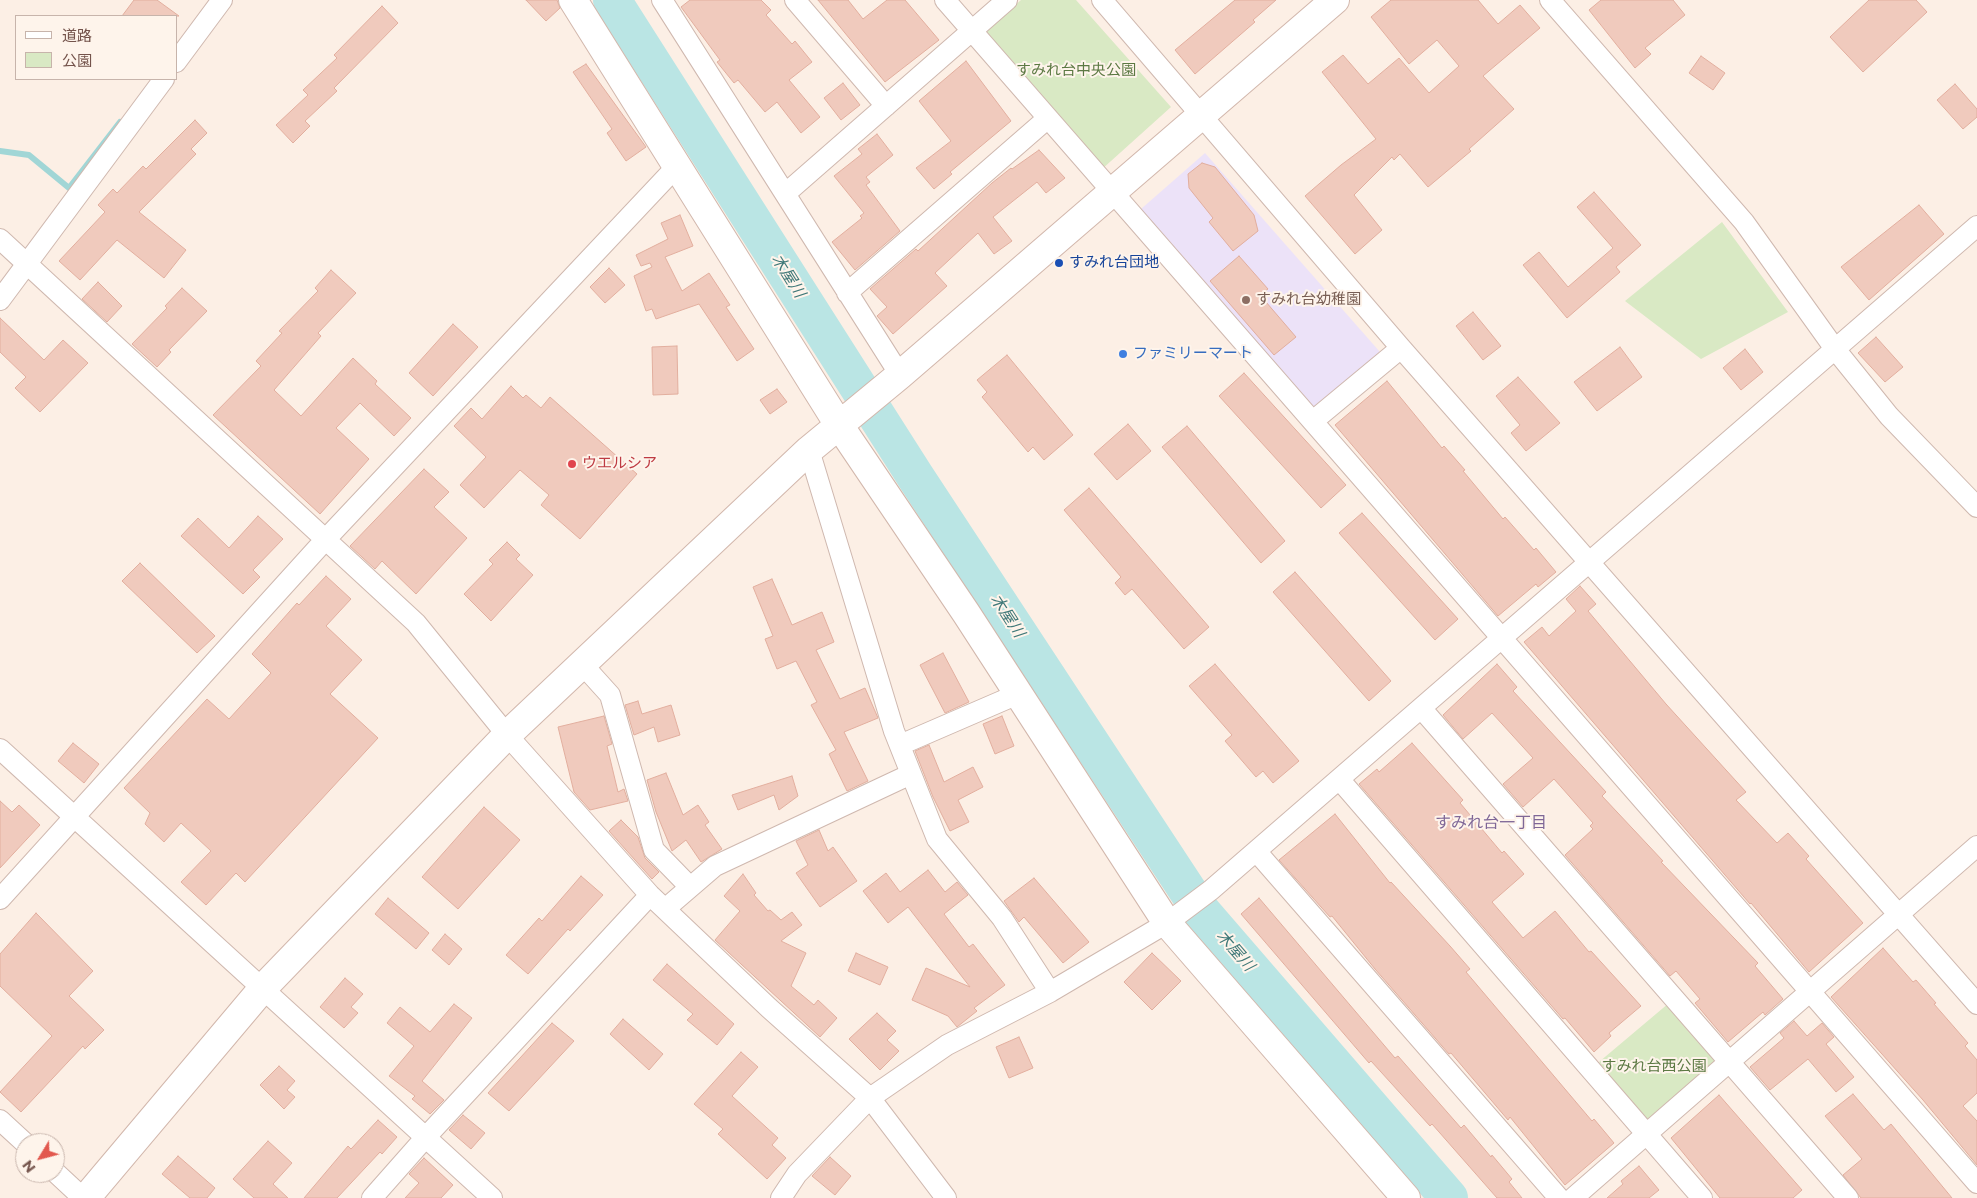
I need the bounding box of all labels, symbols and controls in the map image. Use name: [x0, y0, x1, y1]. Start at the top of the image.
legend: [15, 15, 178, 80]
text: 道路: [62, 26, 92, 45]
text: 公園: [62, 51, 92, 70]
park label: すみれ台中央公園: [1016, 62, 1136, 80]
water label: 木屋川: [767, 251, 809, 301]
place label: すみれ台団地: [1069, 254, 1159, 272]
marker: すみれ台団地: [1053, 257, 1065, 269]
place label: すみれ台幼稚園: [1256, 291, 1361, 309]
marker: すみれ台幼稚園: [1240, 294, 1252, 306]
place label: ファミリーマート: [1133, 345, 1253, 363]
marker: ファミリーマート: [1117, 348, 1129, 360]
place label: ウエルシア: [582, 455, 657, 473]
marker: ウエルシア: [566, 458, 578, 470]
water label: 木屋川: [986, 591, 1028, 641]
district label: すみれ台一丁目: [1435, 813, 1547, 833]
water label: 木屋川: [1212, 927, 1258, 975]
park label: すみれ台西公園: [1602, 1058, 1706, 1076]
north arrow: [15, 1133, 65, 1183]
text: N: [18, 1156, 39, 1176]

